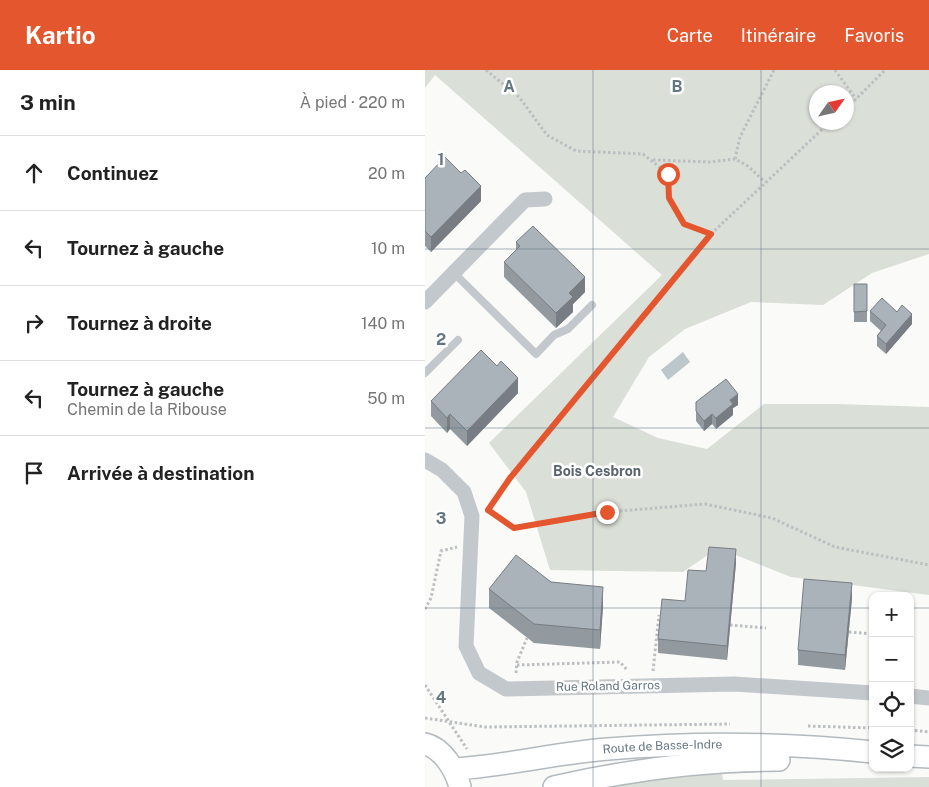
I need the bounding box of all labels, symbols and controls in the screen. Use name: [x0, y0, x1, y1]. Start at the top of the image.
text: Kartio: [25, 21, 96, 49]
text: Carte: [667, 25, 713, 46]
text: Itinéraire: [741, 25, 816, 46]
text: Favoris: [844, 25, 904, 46]
text: A: [503, 77, 515, 96]
text: B: [672, 77, 683, 96]
north arrow: [809, 85, 854, 130]
text: 3 min: [20, 90, 76, 115]
text: À pied · 220 m: [300, 93, 405, 112]
text: 1: [438, 150, 444, 169]
icon: ahead: [20, 159, 48, 187]
text: Continuez: [67, 162, 158, 184]
route start: [657, 163, 680, 186]
text: 20 m: [368, 164, 405, 183]
icon: left: [20, 234, 48, 262]
text: Tournez à gauche: [67, 237, 224, 259]
text: 10 m: [371, 239, 405, 258]
icon: right: [20, 309, 48, 337]
text: Tournez à droite: [67, 312, 212, 334]
text: 140 m: [361, 314, 405, 333]
text: 2: [436, 330, 446, 349]
text: Tournez à gauche: [67, 378, 224, 400]
icon: left: [20, 384, 48, 412]
text: 50 m: [367, 389, 405, 408]
text: Chemin de la Ribouse: [67, 400, 227, 419]
icon: arrive: [20, 459, 48, 487]
text: Arrivée à destination: [67, 462, 255, 484]
district label: Bois Cesbron: [553, 463, 641, 479]
route end: [596, 501, 619, 524]
text: 3: [436, 509, 446, 528]
map controls: [869, 592, 914, 772]
button: +: [869, 592, 914, 637]
button: −: [869, 637, 914, 682]
street label: Rue Roland Garros: [556, 678, 660, 694]
button: locate: [869, 682, 914, 727]
text: 4: [436, 688, 447, 707]
button: layers: [869, 727, 914, 772]
street label: Route de Basse-Indre: [602, 737, 723, 756]

